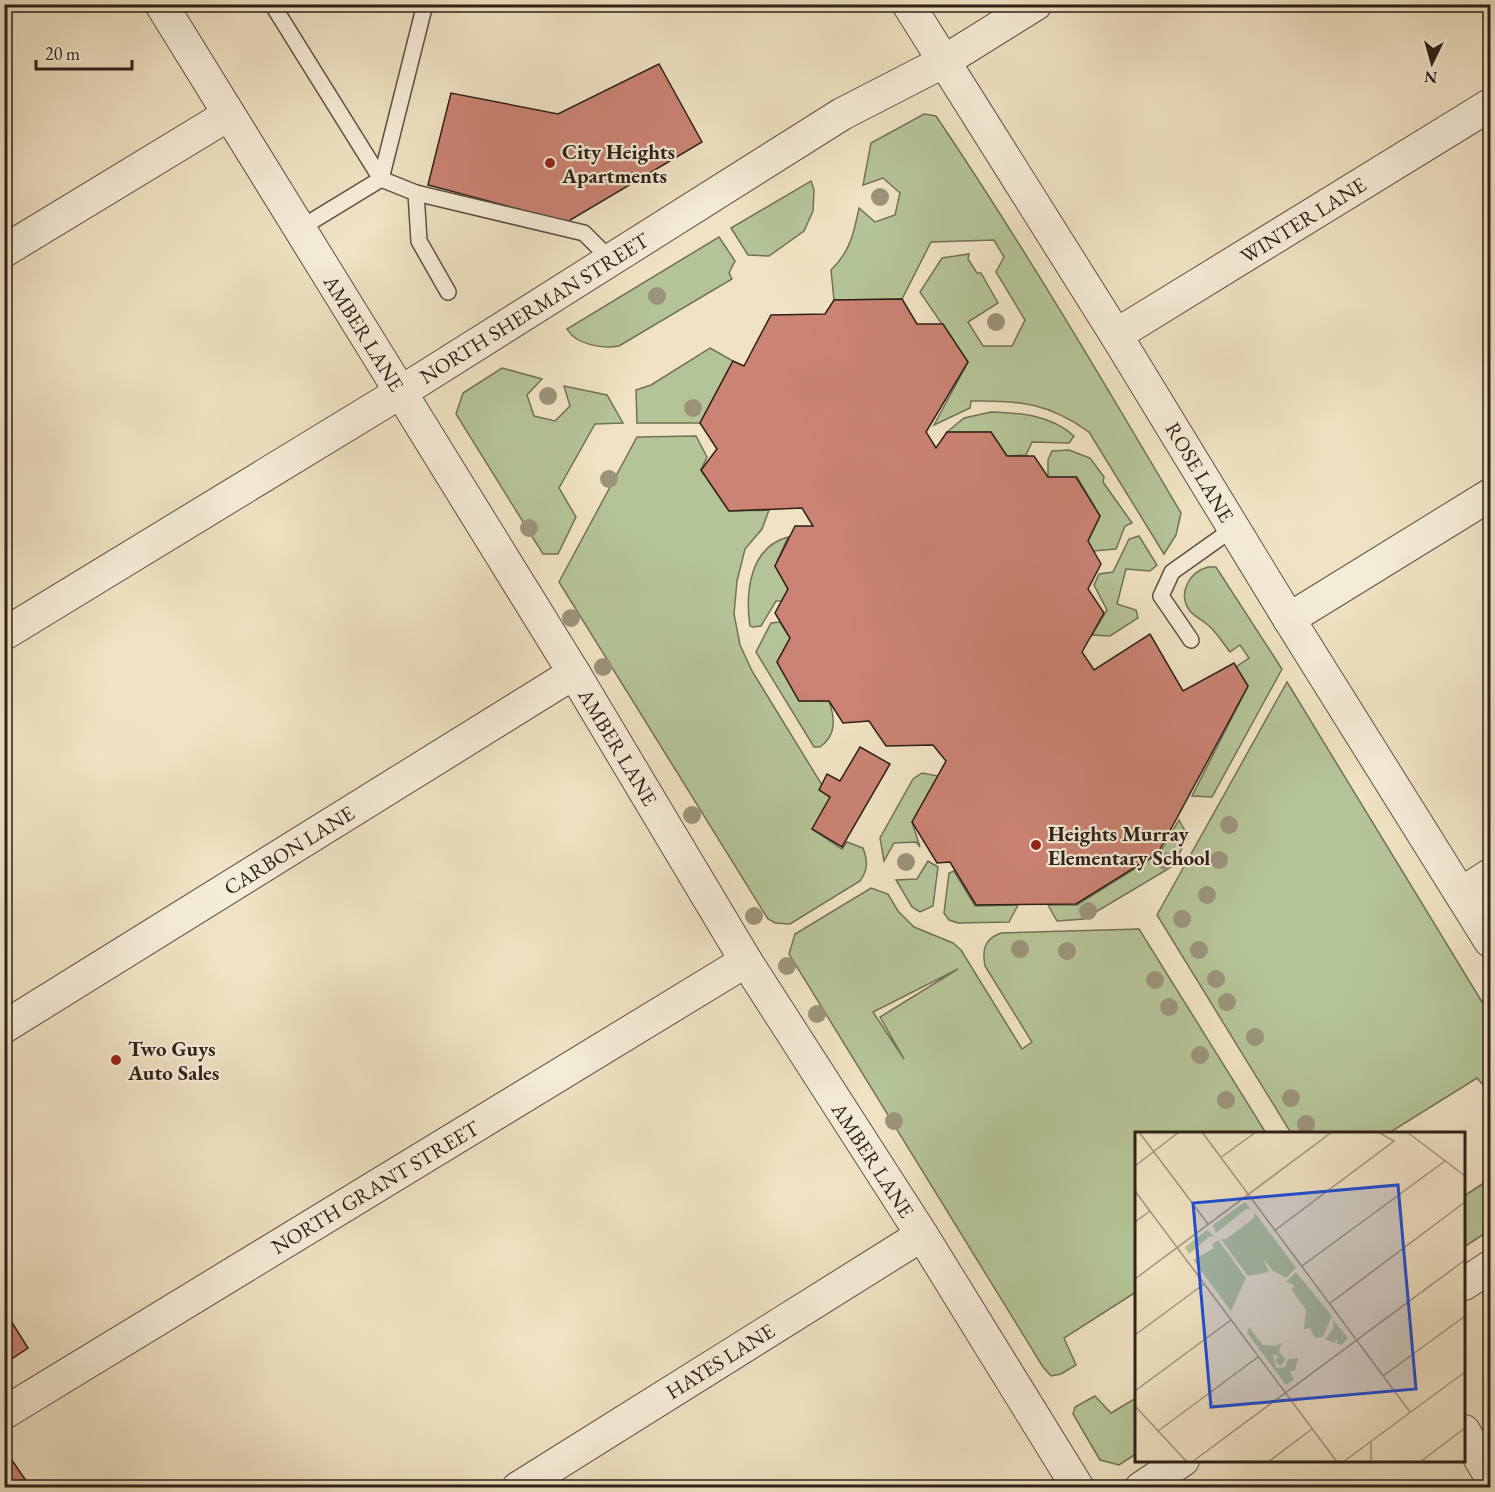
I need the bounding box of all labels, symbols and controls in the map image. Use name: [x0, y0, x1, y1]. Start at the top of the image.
scale bar: [36, 33, 132, 71]
north arrow: [1402, 33, 1462, 93]
text: 20 m: [45, 42, 80, 65]
text: N: [1423, 66, 1438, 88]
place label: City Heights Apartments: [561, 138, 675, 189]
marker: City Heights Apartments: [543, 156, 557, 170]
street label: WINTER LANE: [1235, 170, 1371, 269]
street label: NORTH SHERMAN STREET: [414, 226, 654, 390]
street label: AMBER LANE: [317, 269, 411, 396]
street label: ROSE LANE: [1160, 417, 1241, 527]
street label: AMBER LANE: [572, 683, 664, 811]
street label: CARBON LANE: [219, 799, 359, 901]
place label: Heights Murray Elementary School: [1048, 820, 1210, 871]
marker: Heights Murray Elementary School: [1029, 838, 1043, 852]
place label: Two Guys Auto Sales: [127, 1035, 219, 1086]
marker: Two Guys Auto Sales: [109, 1053, 123, 1067]
street label: AMBER LANE: [825, 1096, 920, 1223]
street label: NORTH GRANT STREET: [266, 1114, 485, 1260]
inset map: [1135, 1132, 1465, 1462]
street label: HAYES LANE: [661, 1317, 780, 1405]

